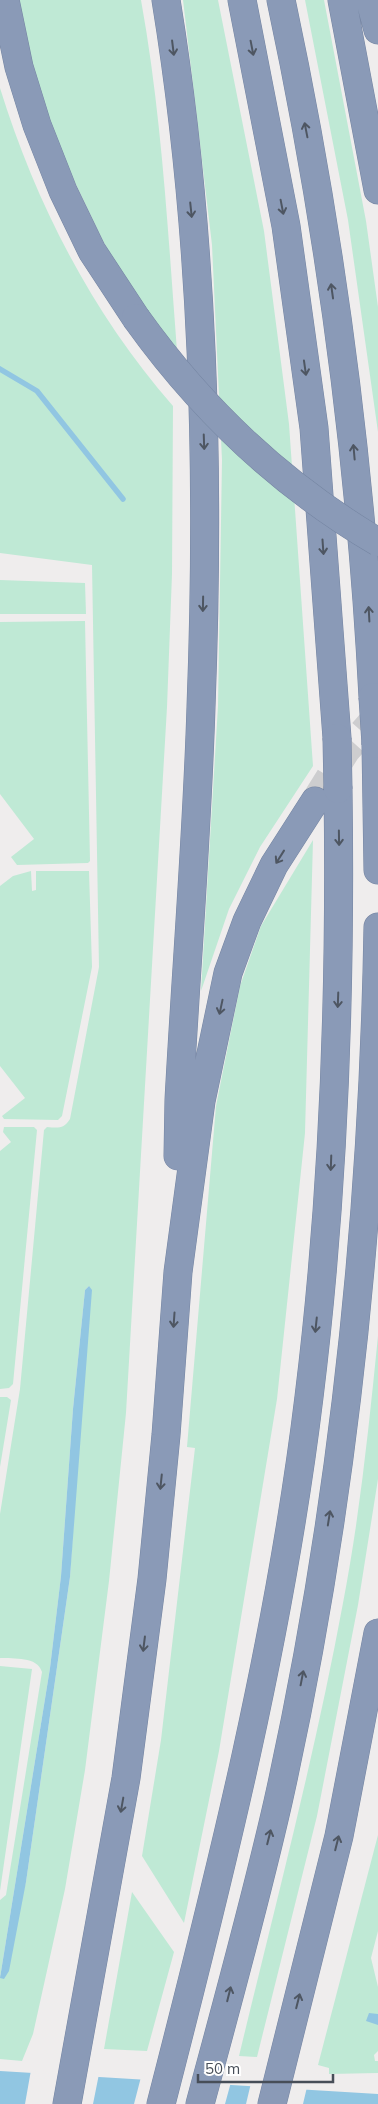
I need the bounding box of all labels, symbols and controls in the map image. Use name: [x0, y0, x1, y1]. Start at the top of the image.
one-way arrow: [248, 39, 258, 55]
one-way arrow: [168, 40, 178, 56]
one-way arrow: [300, 123, 310, 139]
one-way arrow: [278, 199, 287, 215]
one-way arrow: [186, 201, 196, 217]
one-way arrow: [327, 283, 337, 299]
one-way arrow: [301, 360, 311, 376]
one-way arrow: [200, 433, 209, 449]
one-way arrow: [349, 444, 359, 460]
one-way arrow: [318, 539, 327, 555]
one-way arrow: [198, 596, 208, 612]
one-way arrow: [364, 606, 373, 622]
one-way arrow: [334, 830, 344, 846]
one-way arrow: [275, 849, 285, 863]
one-way arrow: [333, 992, 343, 1008]
one-way arrow: [216, 999, 225, 1015]
one-way arrow: [327, 1154, 336, 1170]
one-way arrow: [169, 1312, 179, 1328]
one-way arrow: [312, 1316, 321, 1332]
one-way arrow: [156, 1474, 166, 1490]
one-way arrow: [325, 1510, 335, 1526]
one-way arrow: [138, 1635, 148, 1651]
one-way arrow: [297, 1670, 307, 1686]
one-way arrow: [116, 1796, 126, 1812]
one-way arrow: [265, 1829, 274, 1845]
one-way arrow: [333, 1836, 342, 1852]
one-way arrow: [224, 1987, 234, 2003]
one-way arrow: [294, 1994, 303, 2010]
scale bar: [198, 2052, 333, 2084]
text: 50 m: [205, 2059, 240, 2078]

